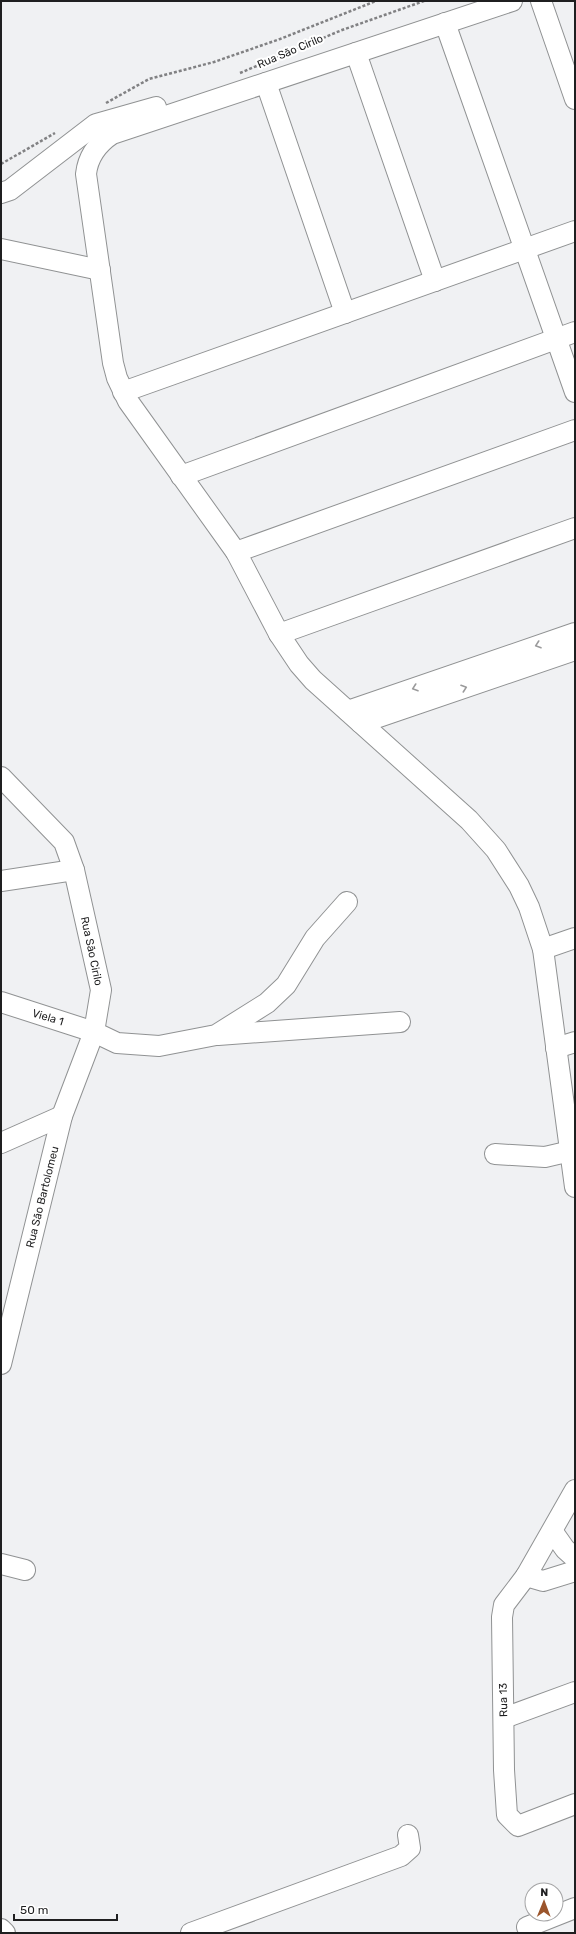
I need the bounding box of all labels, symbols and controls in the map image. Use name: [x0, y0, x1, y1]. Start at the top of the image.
street label: Rua São Cirilo: [255, 32, 325, 71]
one-way arrow: [535, 641, 542, 649]
one-way arrow: [412, 683, 419, 692]
one-way arrow: [460, 684, 467, 693]
street label: Rua São Cirilo: [78, 915, 105, 987]
street label: Viela 1: [31, 1007, 65, 1028]
street label: Rua São Bartolomeu: [24, 1145, 61, 1249]
street label: Rua 13: [497, 1683, 510, 1717]
north arrow: [524, 1882, 564, 1922]
text: N: [540, 1886, 548, 1899]
scale bar: [14, 1896, 117, 1922]
text: 50 m: [20, 1903, 48, 1917]

